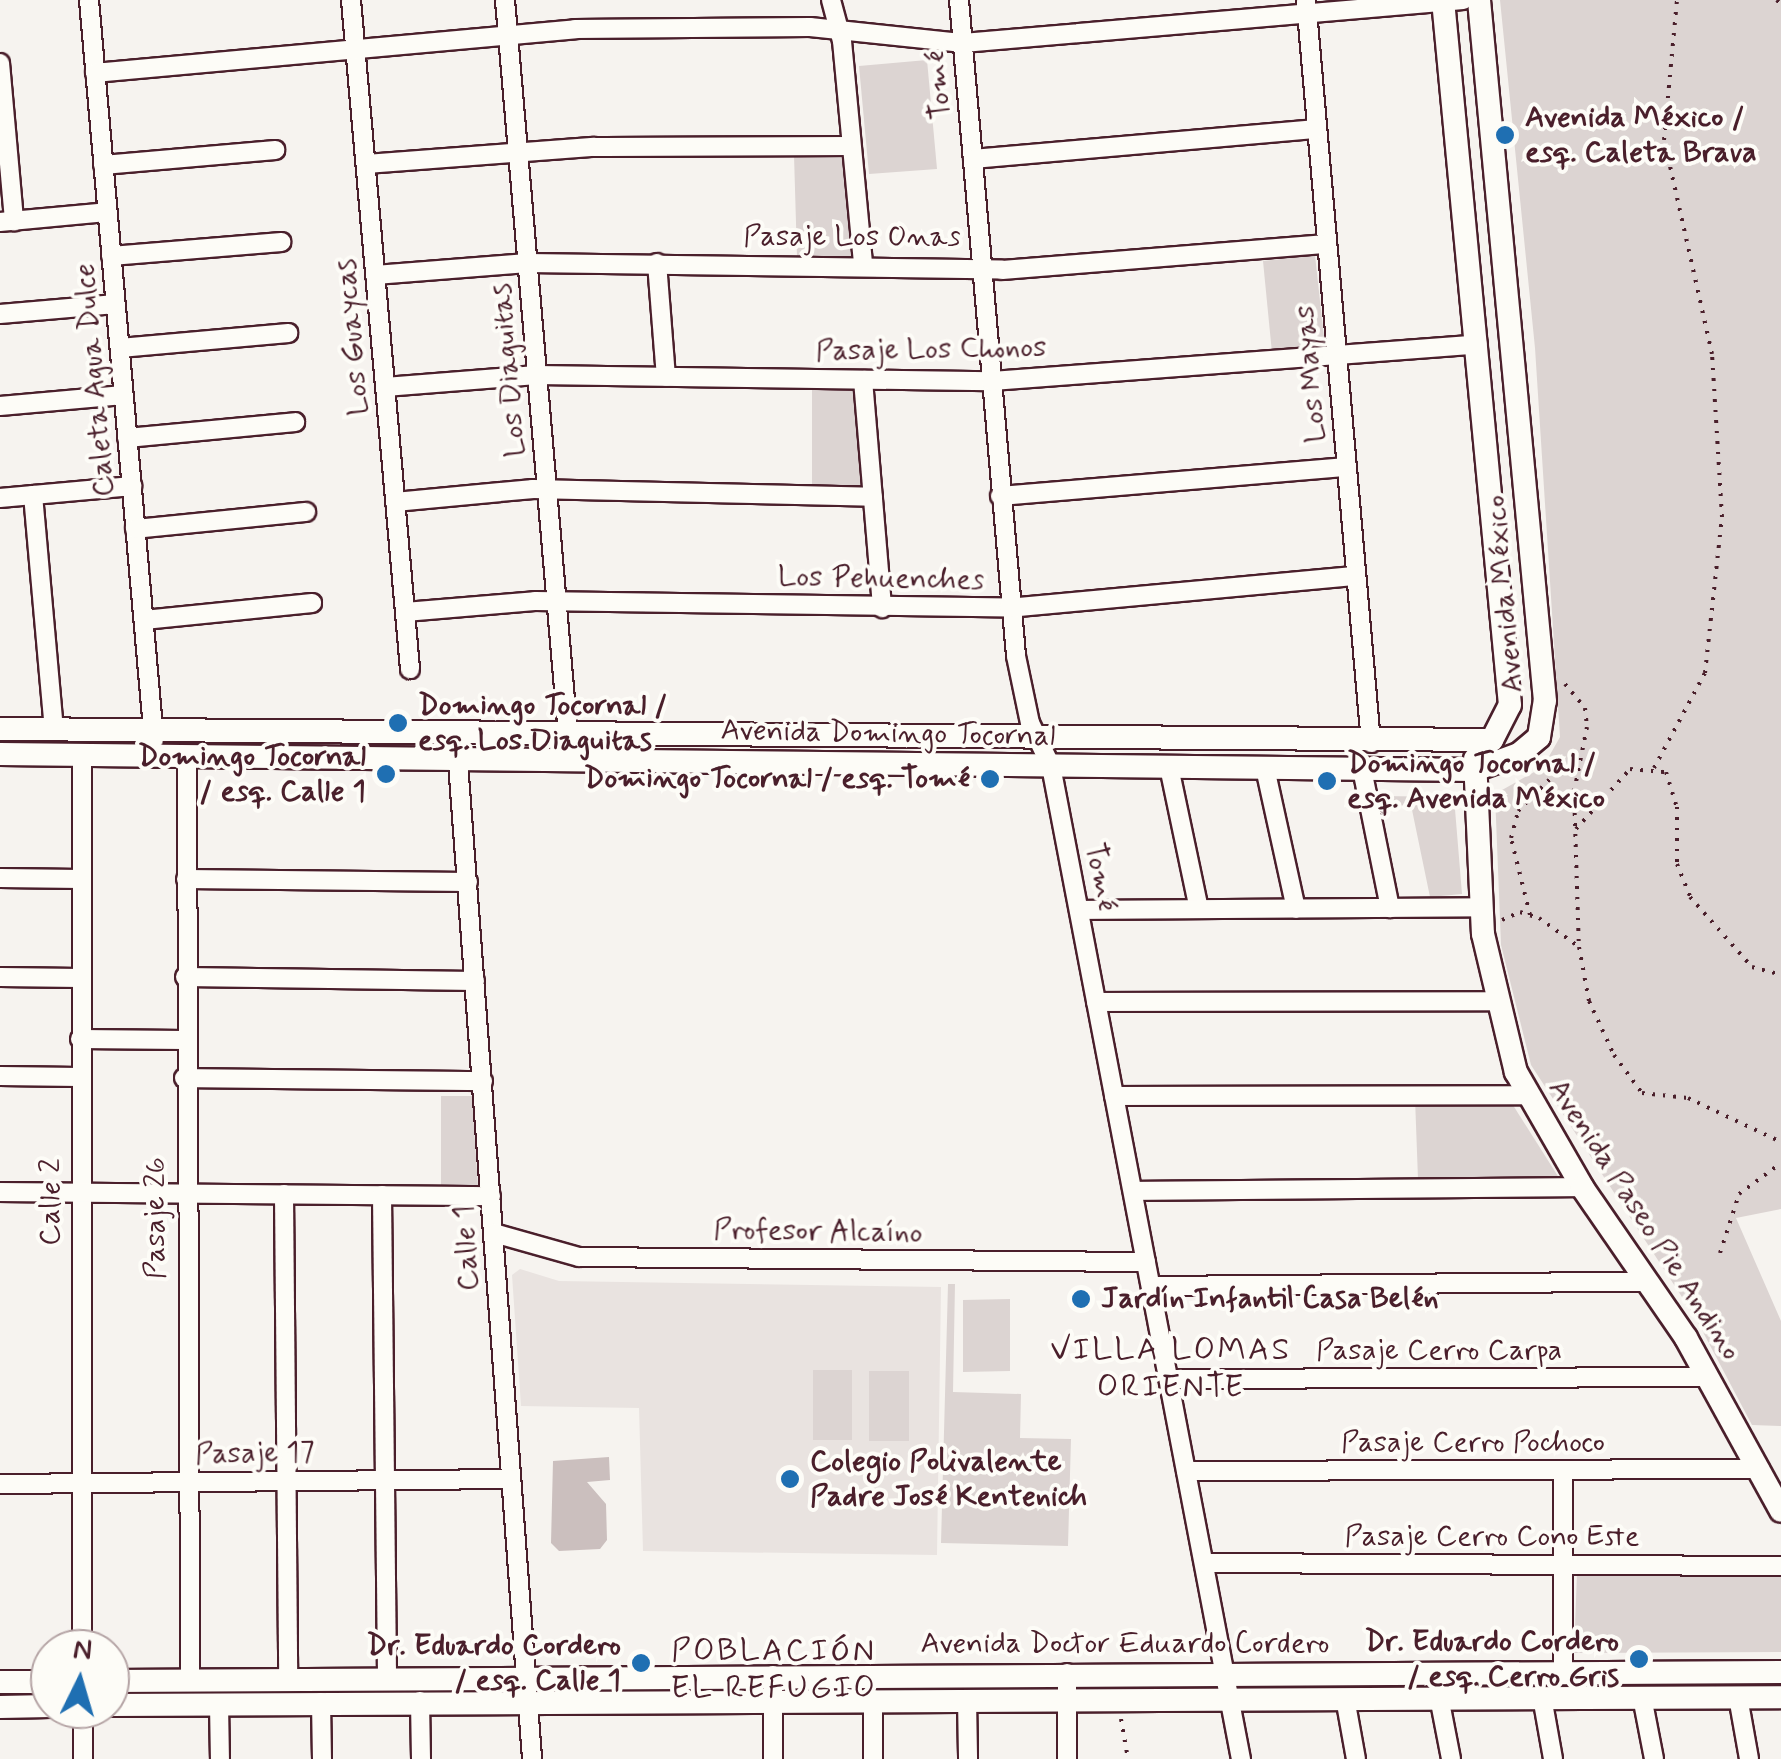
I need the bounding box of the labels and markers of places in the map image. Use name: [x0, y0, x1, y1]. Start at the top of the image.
place label: Avenida México / esq. Caleta Brava: [1525, 100, 1757, 170]
marker: Avenida México / esq. Caleta Brava: [1494, 124, 1516, 146]
place label: Domingo Tocornal / esq. Los Diaguitas: [418, 688, 671, 758]
marker: Domingo Tocornal / esq. Los Diaguitas: [387, 712, 409, 734]
place label: Domingo Tocornal / esq. Calle 1: [134, 739, 366, 810]
place label: Domingo Tocornal / esq. Avenida México: [1347, 746, 1605, 816]
place label: Domingo Tocornal / esq. Tomé: [580, 761, 970, 797]
marker: Domingo Tocornal / esq. Calle 1: [375, 763, 397, 785]
marker: Domingo Tocornal / esq. Tomé: [979, 768, 1001, 790]
marker: Domingo Tocornal / esq. Avenida México: [1316, 770, 1338, 792]
place label: Jardín Infantil Casa Belén: [1101, 1281, 1452, 1317]
marker: Jardín Infantil Casa Belén: [1070, 1288, 1092, 1310]
place label: Colegio Polivalente Padre José Kentenich: [810, 1444, 1088, 1514]
marker: Colegio Polivalente Padre José Kentenich: [779, 1468, 801, 1490]
place label: Dr. Eduardo Cordero / esq. Cerro Gris: [1364, 1624, 1619, 1694]
place label: Dr. Eduardo Cordero / esq. Calle 1: [366, 1628, 621, 1698]
marker: Dr. Eduardo Cordero / esq. Cerro Gris: [1628, 1648, 1650, 1670]
marker: Dr. Eduardo Cordero / esq. Calle 1: [630, 1652, 652, 1674]

